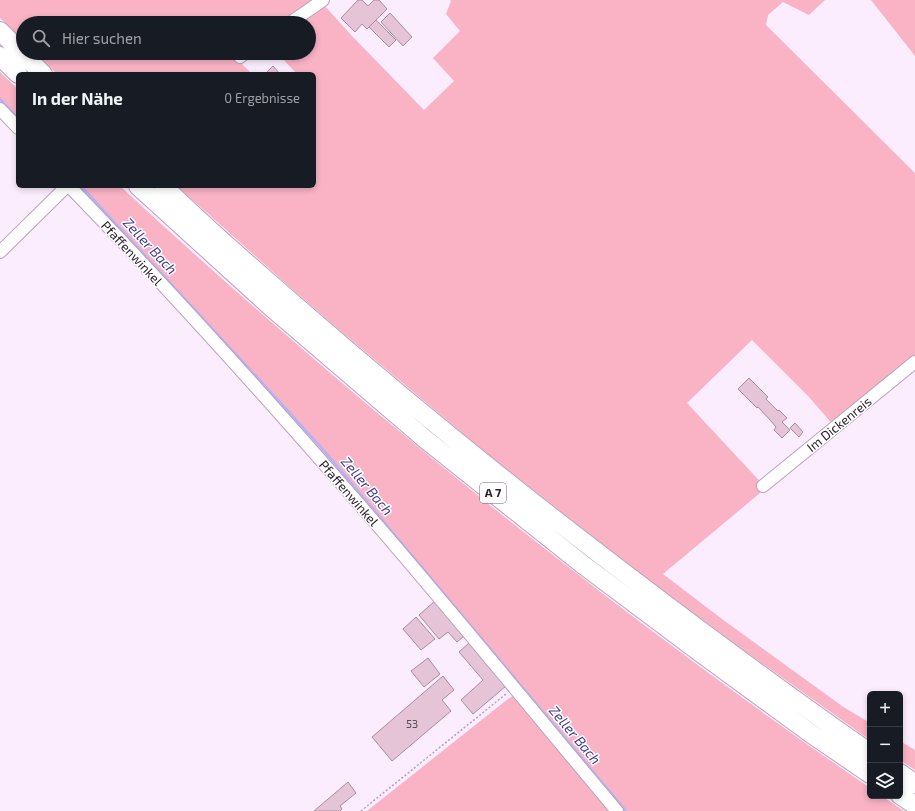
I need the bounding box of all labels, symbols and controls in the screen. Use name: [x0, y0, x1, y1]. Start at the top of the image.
search box: [16, 16, 316, 60]
icon: search: [30, 27, 52, 49]
text: Hier suchen: [62, 29, 142, 47]
text: In der Nähe: [32, 88, 123, 108]
text: 0 Ergebnisse: [224, 90, 300, 106]
water label: Zeller Bach: [120, 214, 181, 277]
street label: Pfaffenwinkel: [98, 217, 166, 289]
street label: Im Dickenreis: [803, 393, 875, 455]
water label: Zeller Bach: [338, 453, 397, 518]
street label: Pfaffenwinkel: [316, 457, 382, 529]
road number: A 7: [480, 483, 506, 503]
map controls: [867, 691, 903, 799]
button: +: [867, 691, 903, 727]
water label: Zeller Bach: [546, 702, 605, 767]
house number: 53: [406, 717, 418, 730]
button: −: [867, 727, 903, 763]
button: layers: [867, 763, 903, 799]

